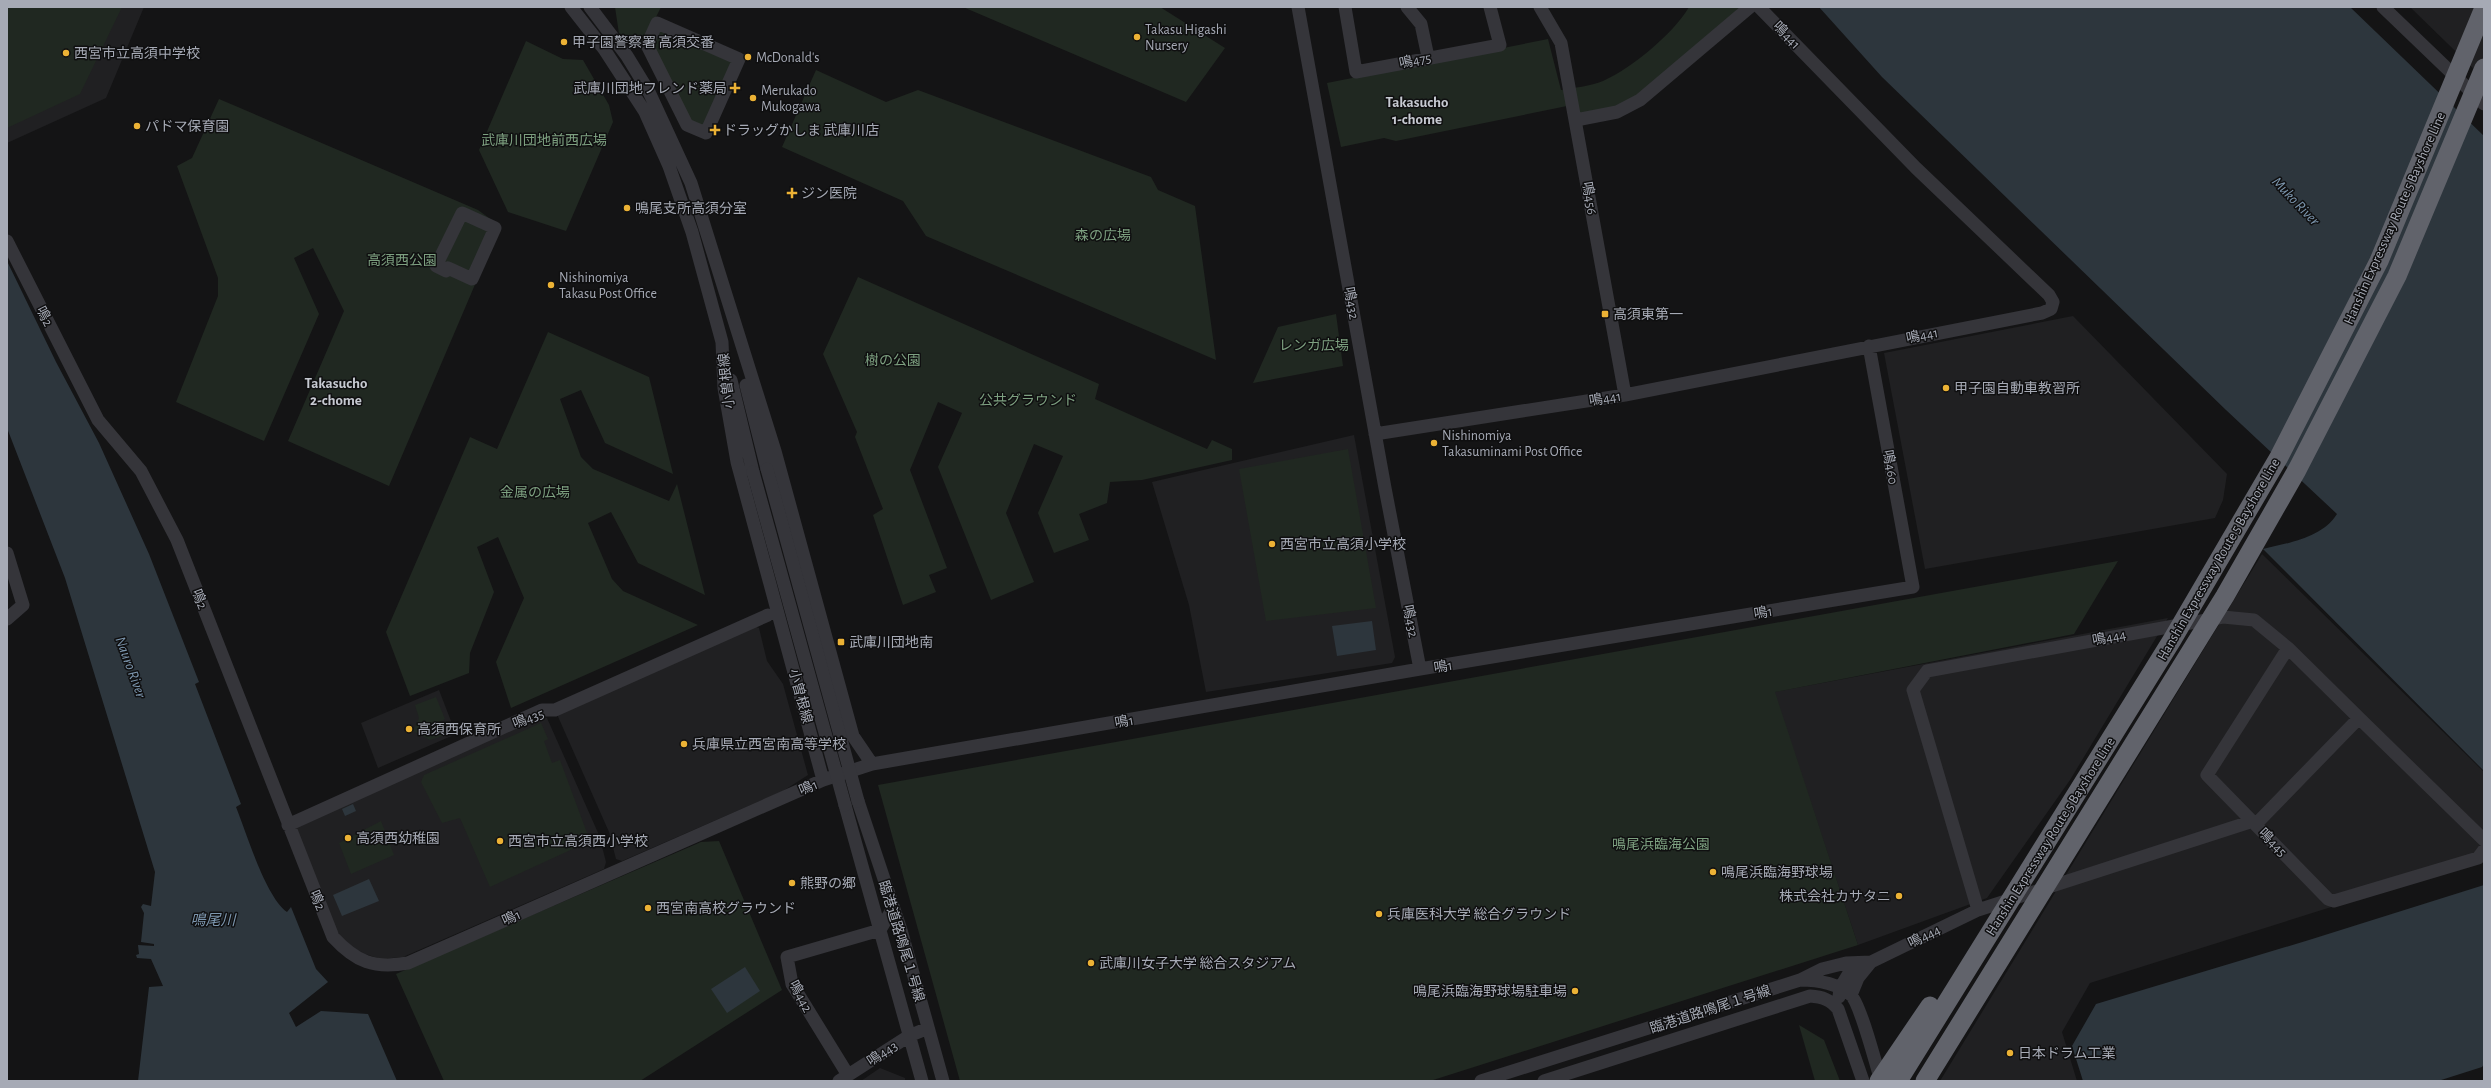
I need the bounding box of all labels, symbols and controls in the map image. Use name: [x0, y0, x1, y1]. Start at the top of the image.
street label: 鳴441: [1770, 19, 1803, 52]
place label: Takasu Higashi Nursery: [1145, 23, 1227, 53]
marker: Takasu Higashi Nursery: [1132, 32, 1142, 42]
place label: 甲子園警察署 高須交番: [572, 35, 714, 50]
marker: 甲子園警察署 高須交番: [559, 37, 569, 47]
place label: 西宮市立高須中学校: [74, 46, 200, 61]
marker: 西宮市立高須中学校: [61, 48, 71, 58]
street label: 鳴475: [1398, 50, 1433, 71]
place label: McDonald's: [756, 51, 819, 65]
marker: McDonald's: [743, 52, 753, 62]
place label: 武庫川団地フレンド薬局: [573, 81, 727, 96]
marker: 武庫川団地フレンド薬局: [730, 83, 740, 93]
place label: Merukado Mukogawa: [761, 84, 821, 114]
marker: Merukado Mukogawa: [748, 93, 758, 103]
district label: Takasucho 1-chome: [1386, 95, 1448, 127]
street label: Hanshin Expressway Route 5 Bayshore Line: [2342, 110, 2448, 327]
place label: パドマ保育園: [145, 119, 229, 134]
marker: パドマ保育園: [132, 121, 142, 131]
place label: ドラッグかしま 武庫川店: [723, 123, 879, 138]
marker: ドラッグかしま 武庫川店: [710, 125, 720, 135]
park label: 武庫川団地前西広場: [481, 132, 607, 148]
water label: Muko River: [2269, 174, 2323, 229]
street label: 鳴456: [1579, 180, 1600, 216]
place label: ジン医院: [801, 186, 857, 201]
marker: ジン医院: [786, 187, 798, 199]
place label: 鳴尾支所高須分室: [635, 201, 747, 216]
marker: 鳴尾支所高須分室: [622, 203, 632, 213]
park label: 森の広場: [1075, 228, 1131, 243]
park label: 高須西公園: [367, 253, 437, 268]
place label: Nishinomiya Takasu Post Office: [559, 271, 657, 301]
marker: Nishinomiya Takasu Post Office: [546, 280, 556, 290]
street label: 鳴432: [1341, 286, 1362, 321]
street label: 鳴2: [33, 304, 56, 329]
place label: 高須東第一: [1613, 306, 1683, 322]
marker: 高須東第一: [1600, 309, 1610, 319]
street label: 鳴441: [1905, 325, 1939, 346]
park label: レンガ広場: [1279, 338, 1349, 353]
street label: 小曽根線: [716, 352, 737, 410]
park label: 樹の公園: [865, 352, 921, 368]
district label: Takasucho 2-chome: [305, 376, 367, 408]
place label: 甲子園自動車教習所: [1954, 381, 2080, 396]
marker: 甲子園自動車教習所: [1941, 383, 1951, 393]
street label: 鳴441: [1588, 389, 1622, 408]
park label: 公共グラウンド: [979, 393, 1077, 408]
place label: Nishinomiya Takasuminami Post Office: [1442, 429, 1582, 459]
marker: Nishinomiya Takasuminami Post Office: [1429, 438, 1439, 448]
street label: 鳴460: [1880, 449, 1901, 485]
street label: Hanshin Expressway Route 5 Bayshore Line: [2155, 456, 2283, 663]
park label: 金属の広場: [500, 485, 570, 500]
place label: 西宮市立高須小学校: [1280, 537, 1406, 552]
marker: 西宮市立高須小学校: [1267, 539, 1277, 549]
street label: 鳴2: [189, 587, 210, 611]
street label: 鳴432: [1400, 604, 1421, 639]
street label: 鳴1: [1753, 604, 1774, 621]
street label: 鳴444: [2091, 627, 2127, 648]
water label: Nauro River: [113, 635, 149, 701]
place label: 武庫川団地南: [849, 635, 933, 650]
marker: 武庫川団地南: [836, 637, 846, 647]
street label: 鳴1: [1433, 658, 1454, 675]
street label: 小曽根線: [786, 667, 815, 725]
street label: 鳴435: [510, 706, 546, 731]
street label: 鳴1: [1114, 712, 1135, 731]
place label: 高須西保育所: [417, 722, 501, 737]
marker: 高須西保育所: [404, 724, 414, 734]
street label: Hanshin Expressway Route 5 Bayshore Line: [1984, 735, 2118, 938]
place label: 兵庫県立西宮南高等学校: [692, 736, 846, 752]
marker: 兵庫県立西宮南高等学校: [679, 739, 689, 749]
street label: 鳴1: [797, 777, 820, 798]
street label: 鳴445: [2256, 825, 2290, 860]
place label: 高須西幼稚園: [356, 831, 440, 846]
marker: 高須西幼稚園: [343, 833, 353, 843]
place label: 西宮市立高須西小学校: [508, 834, 648, 849]
marker: 西宮市立高須西小学校: [495, 836, 505, 846]
park label: 鳴尾浜臨海公園: [1612, 837, 1710, 852]
place label: 鳴尾浜臨海野球場: [1721, 865, 1833, 880]
marker: 鳴尾浜臨海野球場: [1708, 867, 1718, 877]
place label: 熊野の郷: [800, 875, 856, 891]
marker: 熊野の郷: [787, 878, 797, 888]
street label: 臨港道路鳴尾１号線: [876, 879, 927, 1004]
street label: 鳴2: [307, 888, 328, 912]
place label: 株式会社カサタニ: [1779, 889, 1891, 904]
marker: 株式会社カサタニ: [1894, 891, 1904, 901]
place label: 西宮南高校グラウンド: [656, 901, 796, 916]
marker: 西宮南高校グラウンド: [643, 903, 653, 913]
street label: 鳴1: [500, 907, 523, 928]
place label: 兵庫医科大学 総合グラウンド: [1387, 907, 1571, 922]
marker: 兵庫医科大学 総合グラウンド: [1374, 909, 1384, 919]
water label: 鳴尾川: [190, 912, 237, 928]
street label: 鳴444: [1906, 922, 1943, 951]
place label: 武庫川女子大学 総合スタジアム: [1099, 956, 1296, 971]
marker: 武庫川女子大学 総合スタジアム: [1086, 958, 1096, 968]
street label: 鳴442: [786, 978, 815, 1015]
street label: 臨港道路鳴尾１号線: [1648, 983, 1772, 1036]
place label: 鳴尾浜臨海野球場駐車場: [1413, 984, 1567, 999]
marker: 鳴尾浜臨海野球場駐車場: [1570, 986, 1580, 996]
street label: 鳴443: [864, 1038, 900, 1069]
place label: 日本ドラム工業: [2018, 1046, 2116, 1061]
marker: 日本ドラム工業: [2005, 1048, 2015, 1058]

